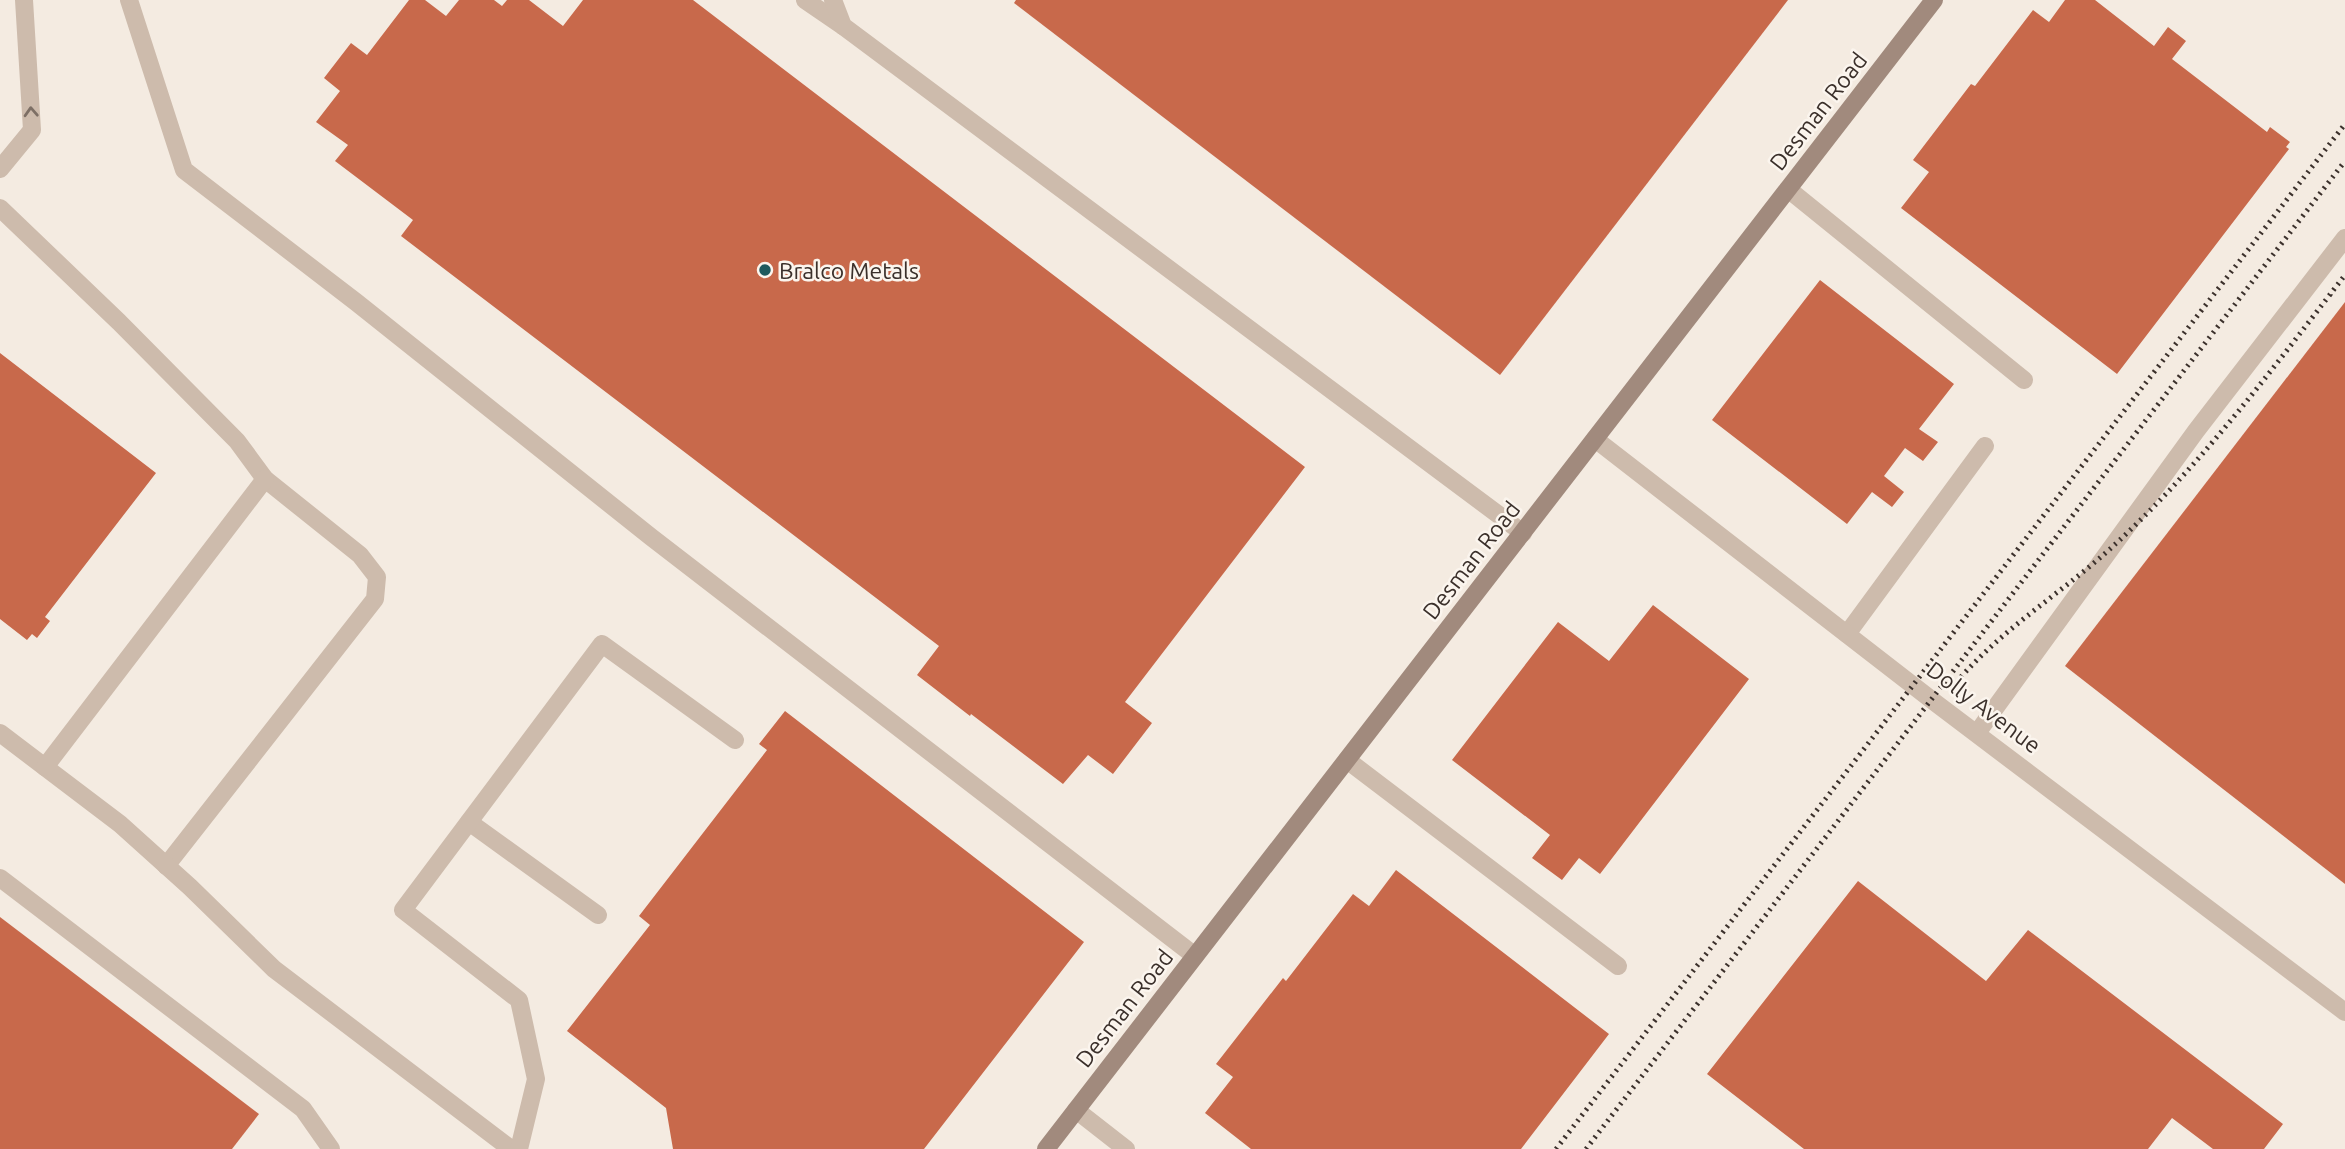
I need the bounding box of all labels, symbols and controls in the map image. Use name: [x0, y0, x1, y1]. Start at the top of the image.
street label: Desman Road: [1764, 47, 1872, 175]
one-way arrow: [23, 106, 38, 117]
place label: Bralco Metals: [779, 258, 919, 283]
marker: Bralco Metals: [757, 262, 773, 278]
street label: Desman Road: [1417, 496, 1525, 624]
street label: Dolly Avenue: [1922, 656, 2046, 758]
street label: Desman Road: [1070, 944, 1178, 1072]

